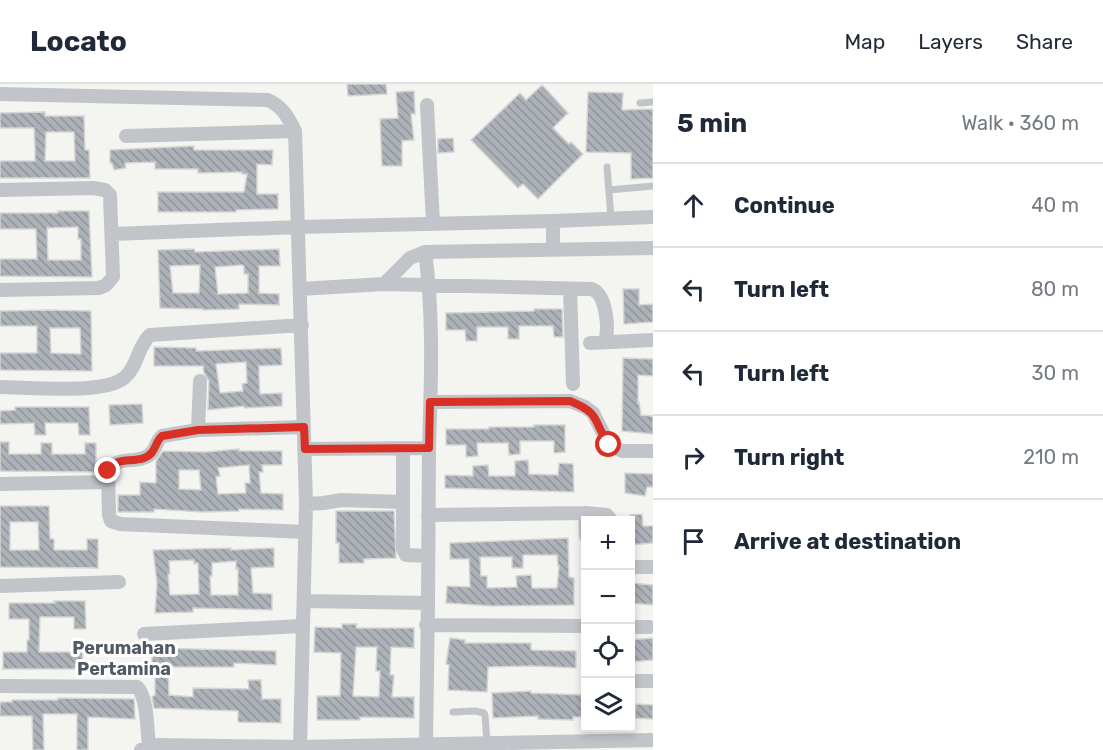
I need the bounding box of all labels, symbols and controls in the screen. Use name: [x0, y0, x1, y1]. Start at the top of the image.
text: Locato: [30, 25, 127, 58]
text: Map: [844, 29, 885, 54]
text: Layers: [918, 29, 983, 54]
text: Share: [1016, 29, 1073, 54]
text: 5 min: [677, 108, 747, 139]
text: Walk · 360 m: [962, 111, 1079, 135]
icon: ahead: [677, 189, 710, 222]
text: Continue: [734, 192, 835, 219]
text: 40 m: [1031, 193, 1079, 217]
icon: left: [677, 273, 710, 306]
text: Turn left: [734, 276, 829, 303]
text: 80 m: [1031, 277, 1079, 301]
icon: left: [677, 357, 710, 390]
text: Turn left: [734, 360, 829, 387]
text: 30 m: [1032, 361, 1079, 385]
route start: [595, 431, 621, 457]
icon: right: [677, 441, 710, 474]
text: Turn right: [734, 444, 844, 471]
text: 210 m: [1023, 445, 1079, 469]
route end: [94, 457, 120, 483]
map controls: [581, 516, 635, 732]
button: +: [581, 516, 635, 570]
icon: arrive: [677, 525, 710, 558]
text: Arrive at destination: [734, 528, 961, 555]
button: −: [581, 570, 635, 624]
button: locate: [581, 624, 635, 678]
district label: Perumahan Pertamina: [72, 637, 176, 680]
button: layers: [581, 678, 635, 732]

